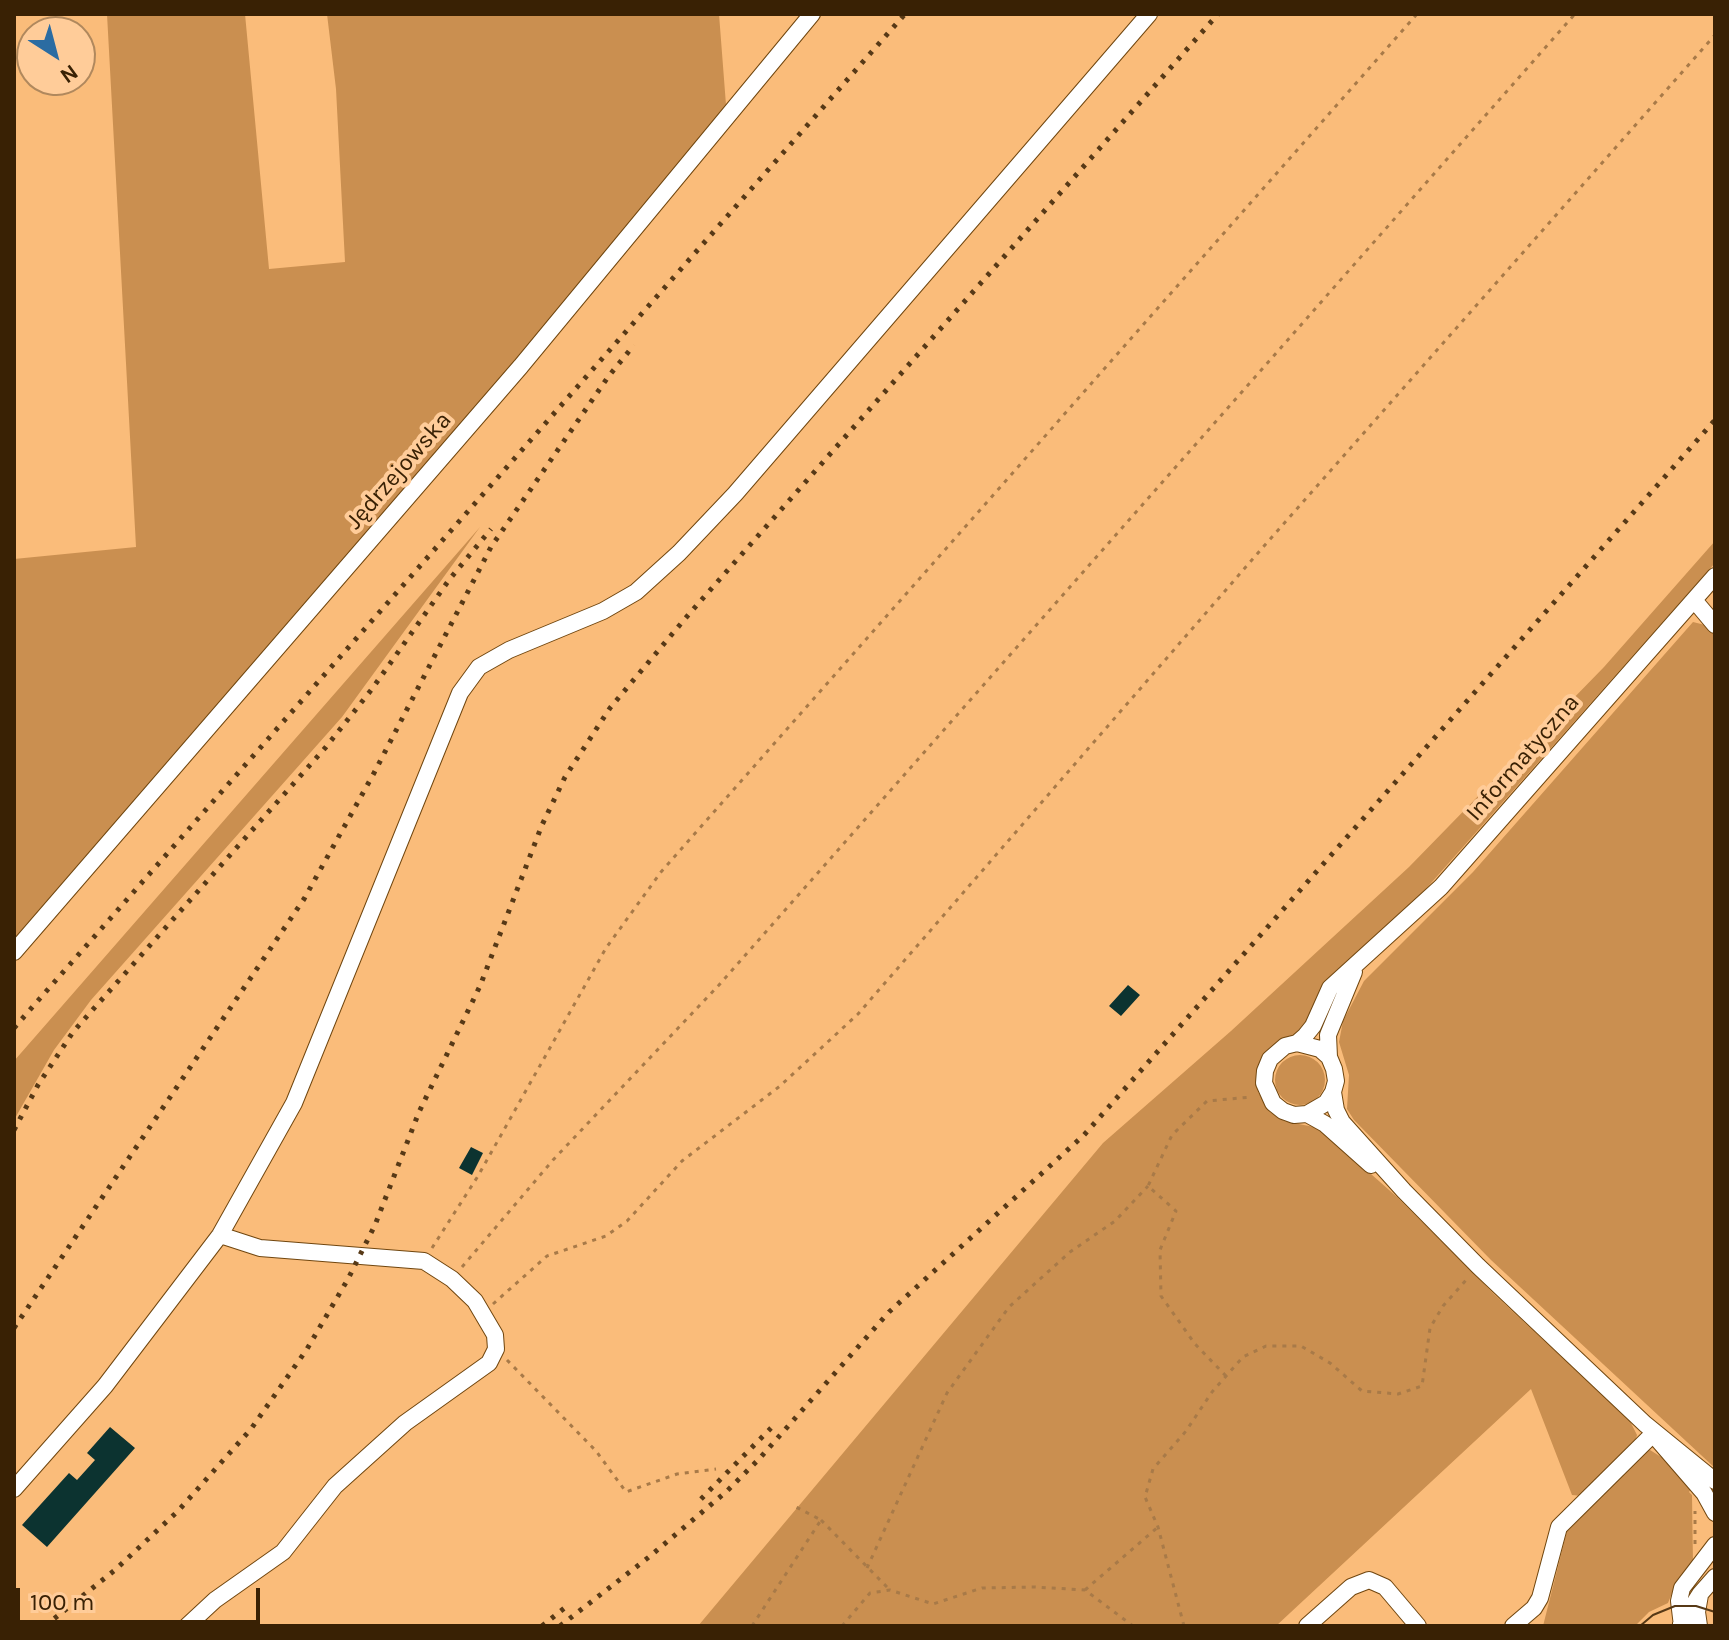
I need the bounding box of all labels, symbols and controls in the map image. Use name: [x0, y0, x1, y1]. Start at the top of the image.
north arrow: [16, 16, 96, 96]
text: N: [55, 59, 83, 89]
street label: Jędrzejowska: [340, 406, 458, 536]
street label: Informatyczna: [1460, 689, 1586, 827]
scale bar: [20, 1572, 264, 1622]
text: 100 m: [30, 1588, 95, 1616]

